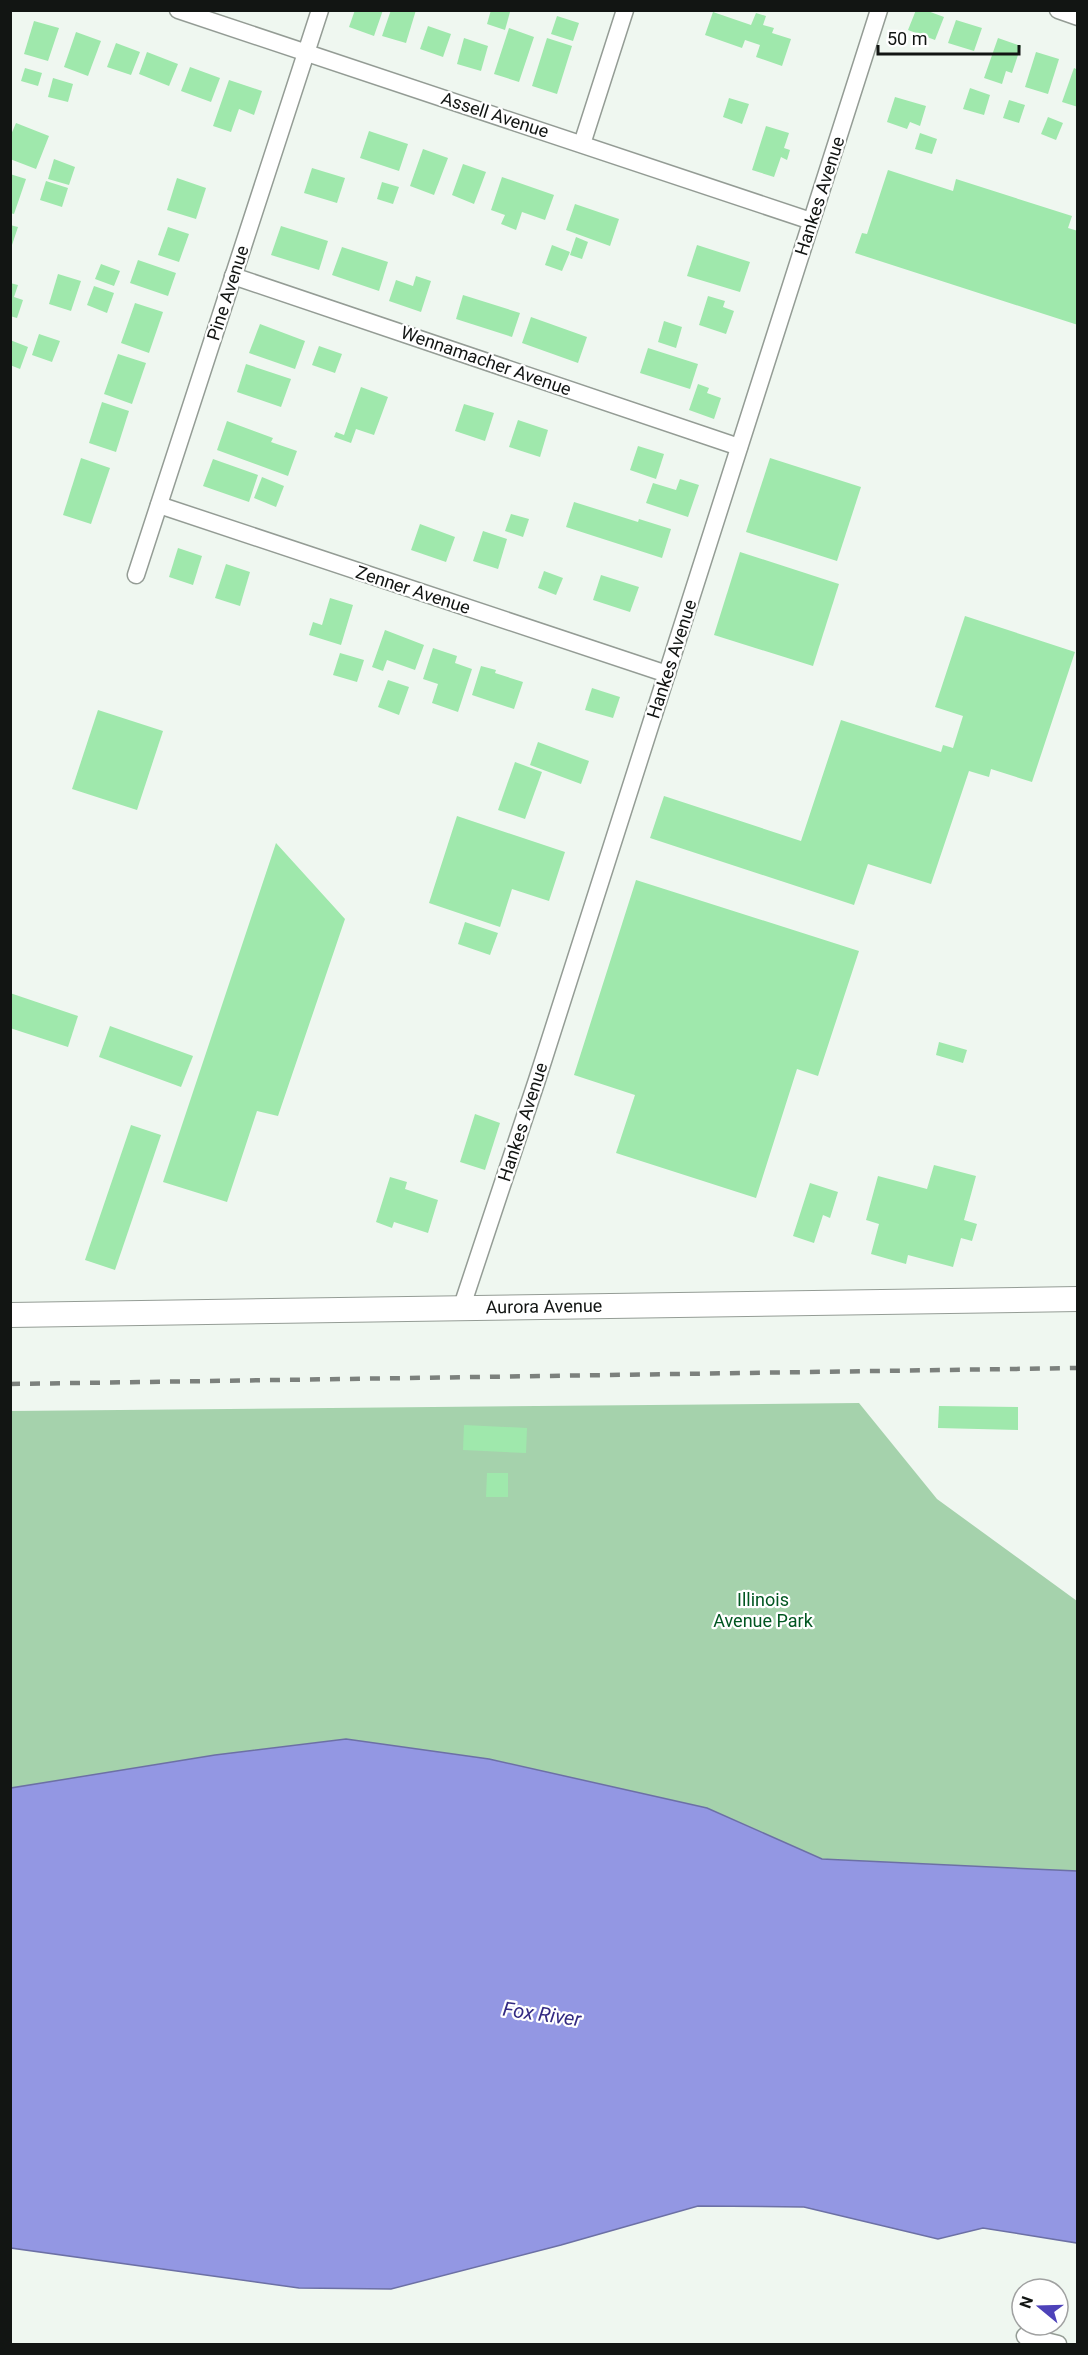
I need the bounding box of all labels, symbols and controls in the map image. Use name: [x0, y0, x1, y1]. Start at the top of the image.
scale bar: [878, 18, 1019, 56]
text: 50 m: [887, 28, 927, 49]
street label: Assell Avenue: [439, 87, 552, 142]
street label: Hankes Avenue: [790, 134, 849, 258]
street label: Pine Avenue: [202, 243, 253, 343]
street label: Wennamacher Avenue: [398, 321, 574, 400]
street label: Zenner Avenue: [353, 561, 473, 618]
street label: Hankes Avenue: [642, 597, 701, 721]
street label: Hankes Avenue: [493, 1060, 552, 1184]
street label: Aurora Avenue: [485, 1295, 602, 1317]
park label: Illinois Avenue Park: [713, 1589, 814, 1631]
water label: Fox River: [501, 1997, 584, 2032]
north arrow: [1010, 2277, 1070, 2337]
text: N: [1015, 2294, 1037, 2311]

